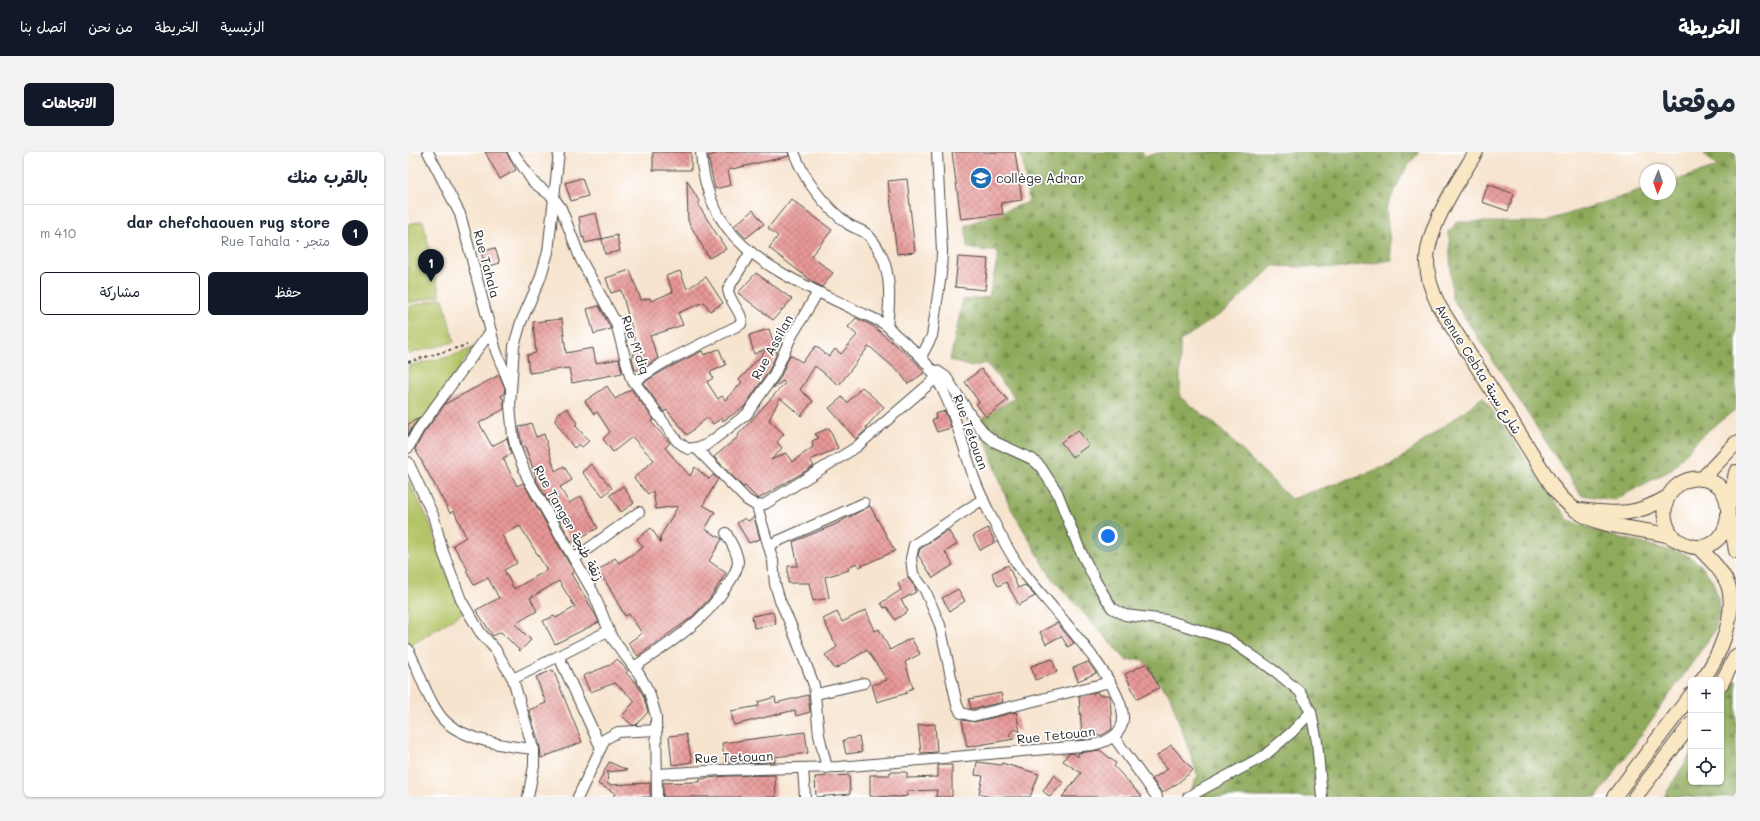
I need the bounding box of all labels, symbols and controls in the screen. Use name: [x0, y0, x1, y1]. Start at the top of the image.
text: الخريطة: [1678, 14, 1740, 39]
text: اتصل بنا: [20, 17, 66, 36]
text: من نحن: [88, 17, 133, 36]
text: الخريطة: [155, 17, 199, 36]
text: الرئيسية: [221, 17, 264, 36]
button: الاتجاهات: [24, 83, 114, 126]
text: موقعنا: [1662, 83, 1736, 119]
north arrow: [1640, 164, 1676, 200]
text: بالقرب منك: [287, 165, 368, 187]
school or university icon: collège Adrar: [968, 165, 994, 191]
place label: collège Adrar: [996, 169, 1084, 186]
text: dar chefchaouen rug store: [127, 212, 330, 232]
text: 410 m: [40, 224, 76, 241]
text: 1: [352, 224, 358, 241]
street label: Rue Tahala: [470, 228, 505, 300]
text: متجر · Rue Tahala: [221, 232, 330, 249]
pin: 1: [418, 249, 444, 282]
button: مشاركة: [40, 272, 200, 315]
button: حفظ: [208, 272, 368, 315]
street label: Avenue Cebta شارع سبتة: [1431, 301, 1526, 438]
street label: Rue Assilan: [747, 311, 796, 382]
street label: Rue M'diq: [618, 313, 655, 377]
street label: Rue Tetouan: [950, 392, 993, 472]
street label: Rue Tanger زنقة طنجة: [530, 462, 608, 584]
your location: [1098, 526, 1118, 546]
map controls: [1688, 677, 1724, 785]
button: +: [1688, 677, 1724, 713]
button: −: [1688, 713, 1724, 749]
street label: Rue Tetouan: [1016, 722, 1096, 747]
street label: Rue Tetouan: [694, 747, 774, 766]
button: locate: [1688, 749, 1724, 785]

